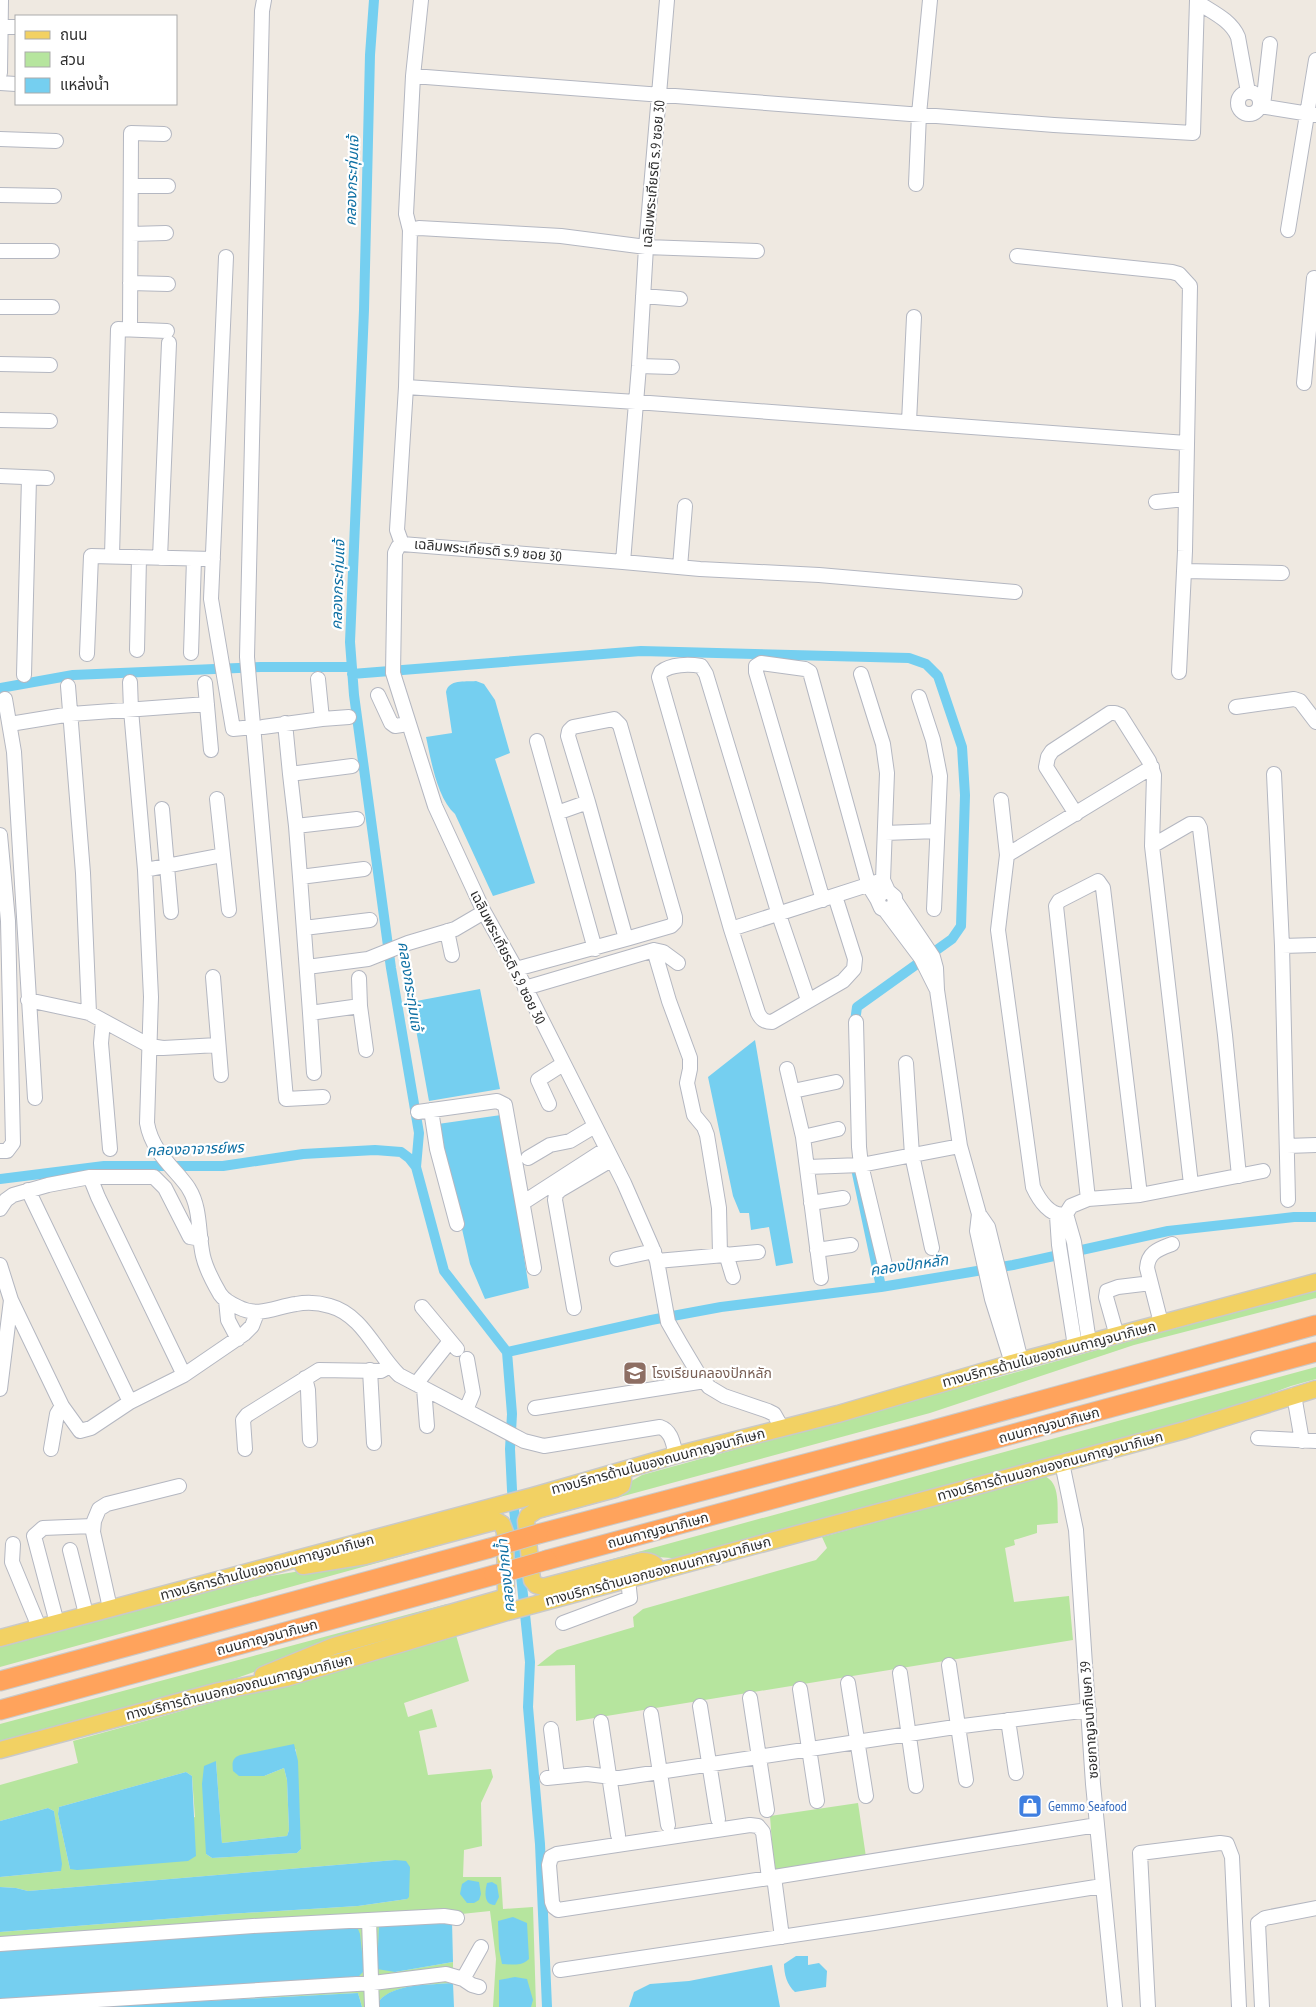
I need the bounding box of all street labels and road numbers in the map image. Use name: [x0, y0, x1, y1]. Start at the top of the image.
street label: เฉลิมพระเกียรติ ร.9 ซอย 30: [638, 99, 668, 249]
street label: เฉลิมพระเกียรติ ร.9 ซอย 30: [413, 535, 563, 565]
street label: เฉลิมพระเกียรติ ร.9 ซอย 30: [466, 887, 550, 1027]
street label: ทางบริการด้านในของถนนกาญจนาภิเษก: [940, 1317, 1158, 1391]
street label: ถนนกาญจนาภิเษก: [996, 1403, 1102, 1447]
street label: ทางบริการด้านในของถนนกาญจนาภิเษก: [549, 1424, 767, 1498]
street label: ทางบริการด้านนอกของถนนกาญจนาภิเษก: [935, 1427, 1165, 1505]
street label: ถนนกาญจนาภิเษก: [605, 1508, 711, 1552]
street label: ทางบริการด้านในของถนนกาญจนาภิเษก: [158, 1530, 376, 1604]
street label: ทางบริการด้านนอกของถนนกาญจนาภิเษก: [543, 1532, 773, 1610]
street label: ถนนกาญจนาภิเษก: [214, 1615, 320, 1659]
street label: ทางบริการด้านนอกของถนนกาญจนาภิเษก: [124, 1650, 354, 1724]
street label: ซอยกาญจนาภิเษก 39: [1076, 1661, 1102, 1779]

